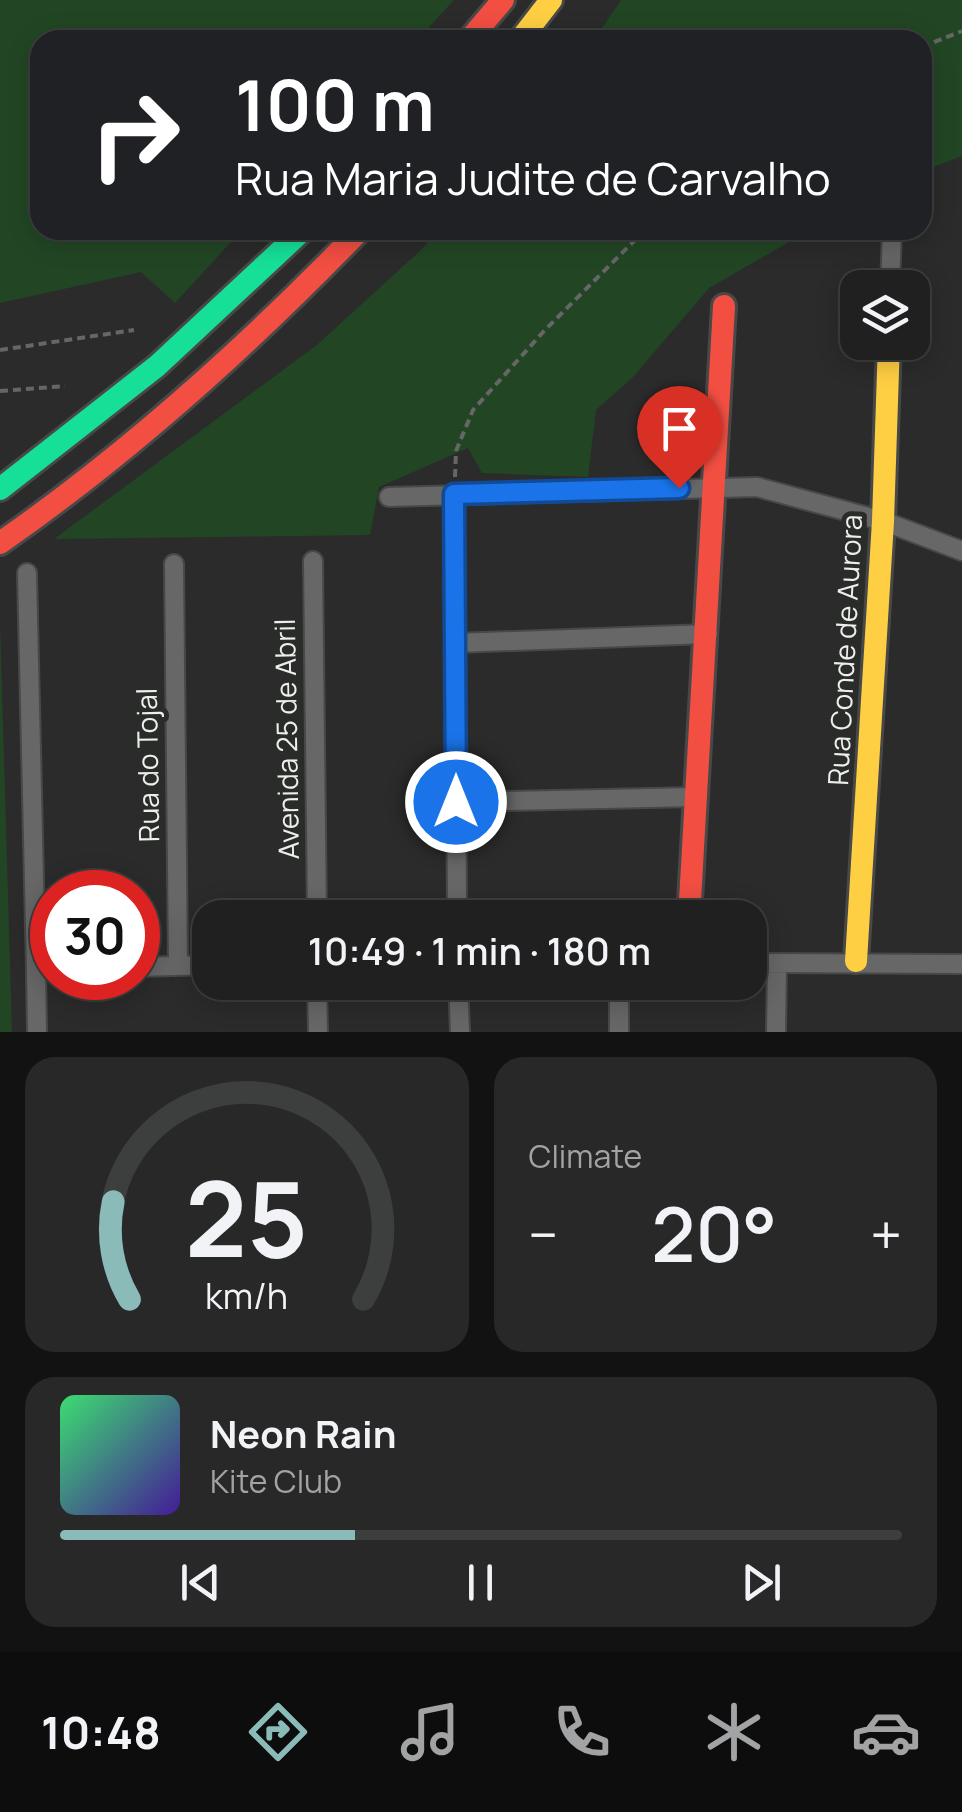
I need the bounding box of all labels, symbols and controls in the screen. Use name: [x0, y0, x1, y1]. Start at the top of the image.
text: 100 m: [235, 56, 435, 152]
icon: right: [70, 70, 200, 200]
text: Rua Maria Judite de Carvalho: [235, 147, 831, 209]
map controls: [840, 270, 930, 360]
button: layers: [840, 270, 930, 360]
pin: [637, 386, 722, 489]
icon: arrive: [652, 401, 707, 456]
street label: Rua Conde de Aurora: [818, 513, 870, 787]
street label: Avenida 25 de Abril: [265, 618, 307, 860]
street label: Rua do Tojal: [127, 688, 167, 843]
position arrow: [404, 750, 508, 854]
speed limit sign: 30: [30, 870, 160, 1000]
text: 10:49 · 1 min · 180 m: [308, 924, 651, 976]
text: Climate: [529, 1134, 642, 1178]
text: 25: [185, 1146, 308, 1288]
text: 20°: [651, 1182, 777, 1285]
text: −: [529, 1196, 558, 1272]
text: +: [870, 1196, 902, 1272]
text: km/h: [205, 1271, 288, 1320]
text: Neon Rain: [210, 1407, 396, 1459]
text: Kite Club: [210, 1459, 342, 1503]
icon: previous: [173, 1555, 228, 1610]
icon: pause: [453, 1555, 508, 1610]
icon: next: [734, 1555, 789, 1610]
icon: directions: [243, 1697, 313, 1767]
icon: music: [395, 1697, 465, 1767]
icon: phone: [547, 1697, 617, 1767]
icon: climate: [699, 1697, 769, 1767]
icon: car: [851, 1697, 921, 1767]
text: 10:48: [41, 1701, 161, 1763]

